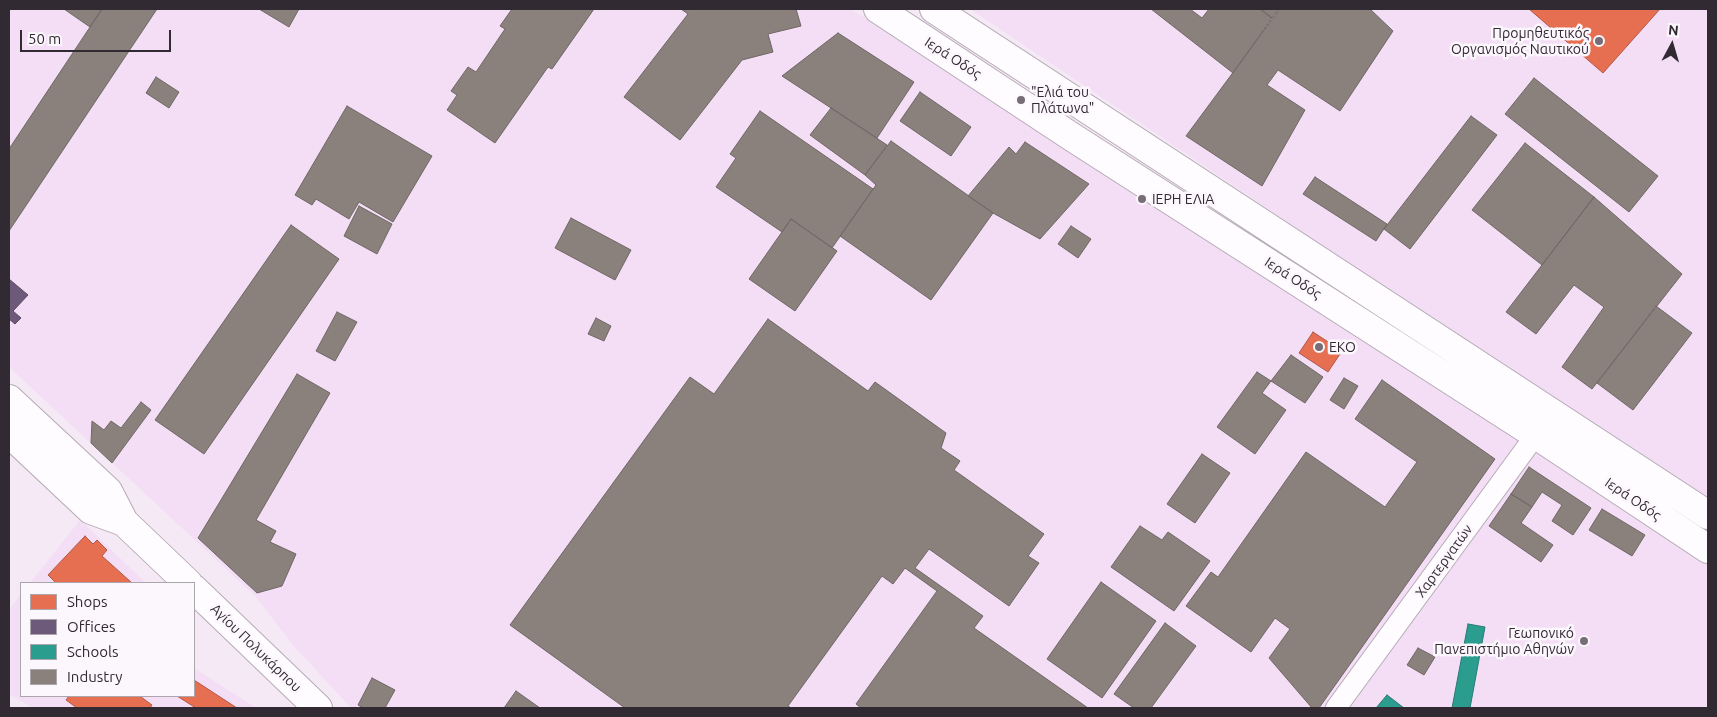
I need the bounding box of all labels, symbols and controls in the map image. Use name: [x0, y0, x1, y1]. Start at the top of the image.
scale bar: [22, 20, 174, 52]
north arrow: [1647, 20, 1697, 70]
text: N: [1668, 22, 1680, 39]
place label: Προμηθευτικός Οργανισμός Ναυτικού: [1451, 25, 1589, 58]
text: 50 m: [28, 30, 61, 47]
street label: Ιερά Οδός: [922, 34, 984, 82]
marker: Προμηθευτικός Οργανισμός Ναυτικού: [1593, 35, 1605, 47]
place label: "Ελιά του Πλάτωνα": [1031, 84, 1094, 116]
marker: "Ελιά του Πλάτωνα": [1015, 94, 1027, 106]
place label: ΙΕΡΗ ΕΛΙΑ: [1152, 191, 1214, 207]
marker: ΙΕΡΗ ΕΛΙΑ: [1136, 193, 1148, 205]
street label: Ιερά Οδός: [1262, 254, 1324, 302]
place label: EKO: [1329, 339, 1356, 355]
marker: EKO: [1313, 341, 1325, 353]
street label: Ιερά Οδός: [1602, 474, 1664, 524]
street label: Χαρτεργατών: [1412, 521, 1476, 601]
legend: [20, 582, 195, 697]
text: Shops: [67, 593, 108, 610]
street label: Αγίου Πολυκάρπου: [207, 600, 305, 696]
text: Offices: [67, 618, 115, 635]
place label: Γεωπονικό Πανεπιστήμιο Αθηνών: [1434, 625, 1574, 658]
marker: Γεωπονικό Πανεπιστήμιο Αθηνών: [1578, 635, 1590, 647]
text: Schools: [67, 643, 118, 660]
text: Industry: [67, 668, 122, 685]

